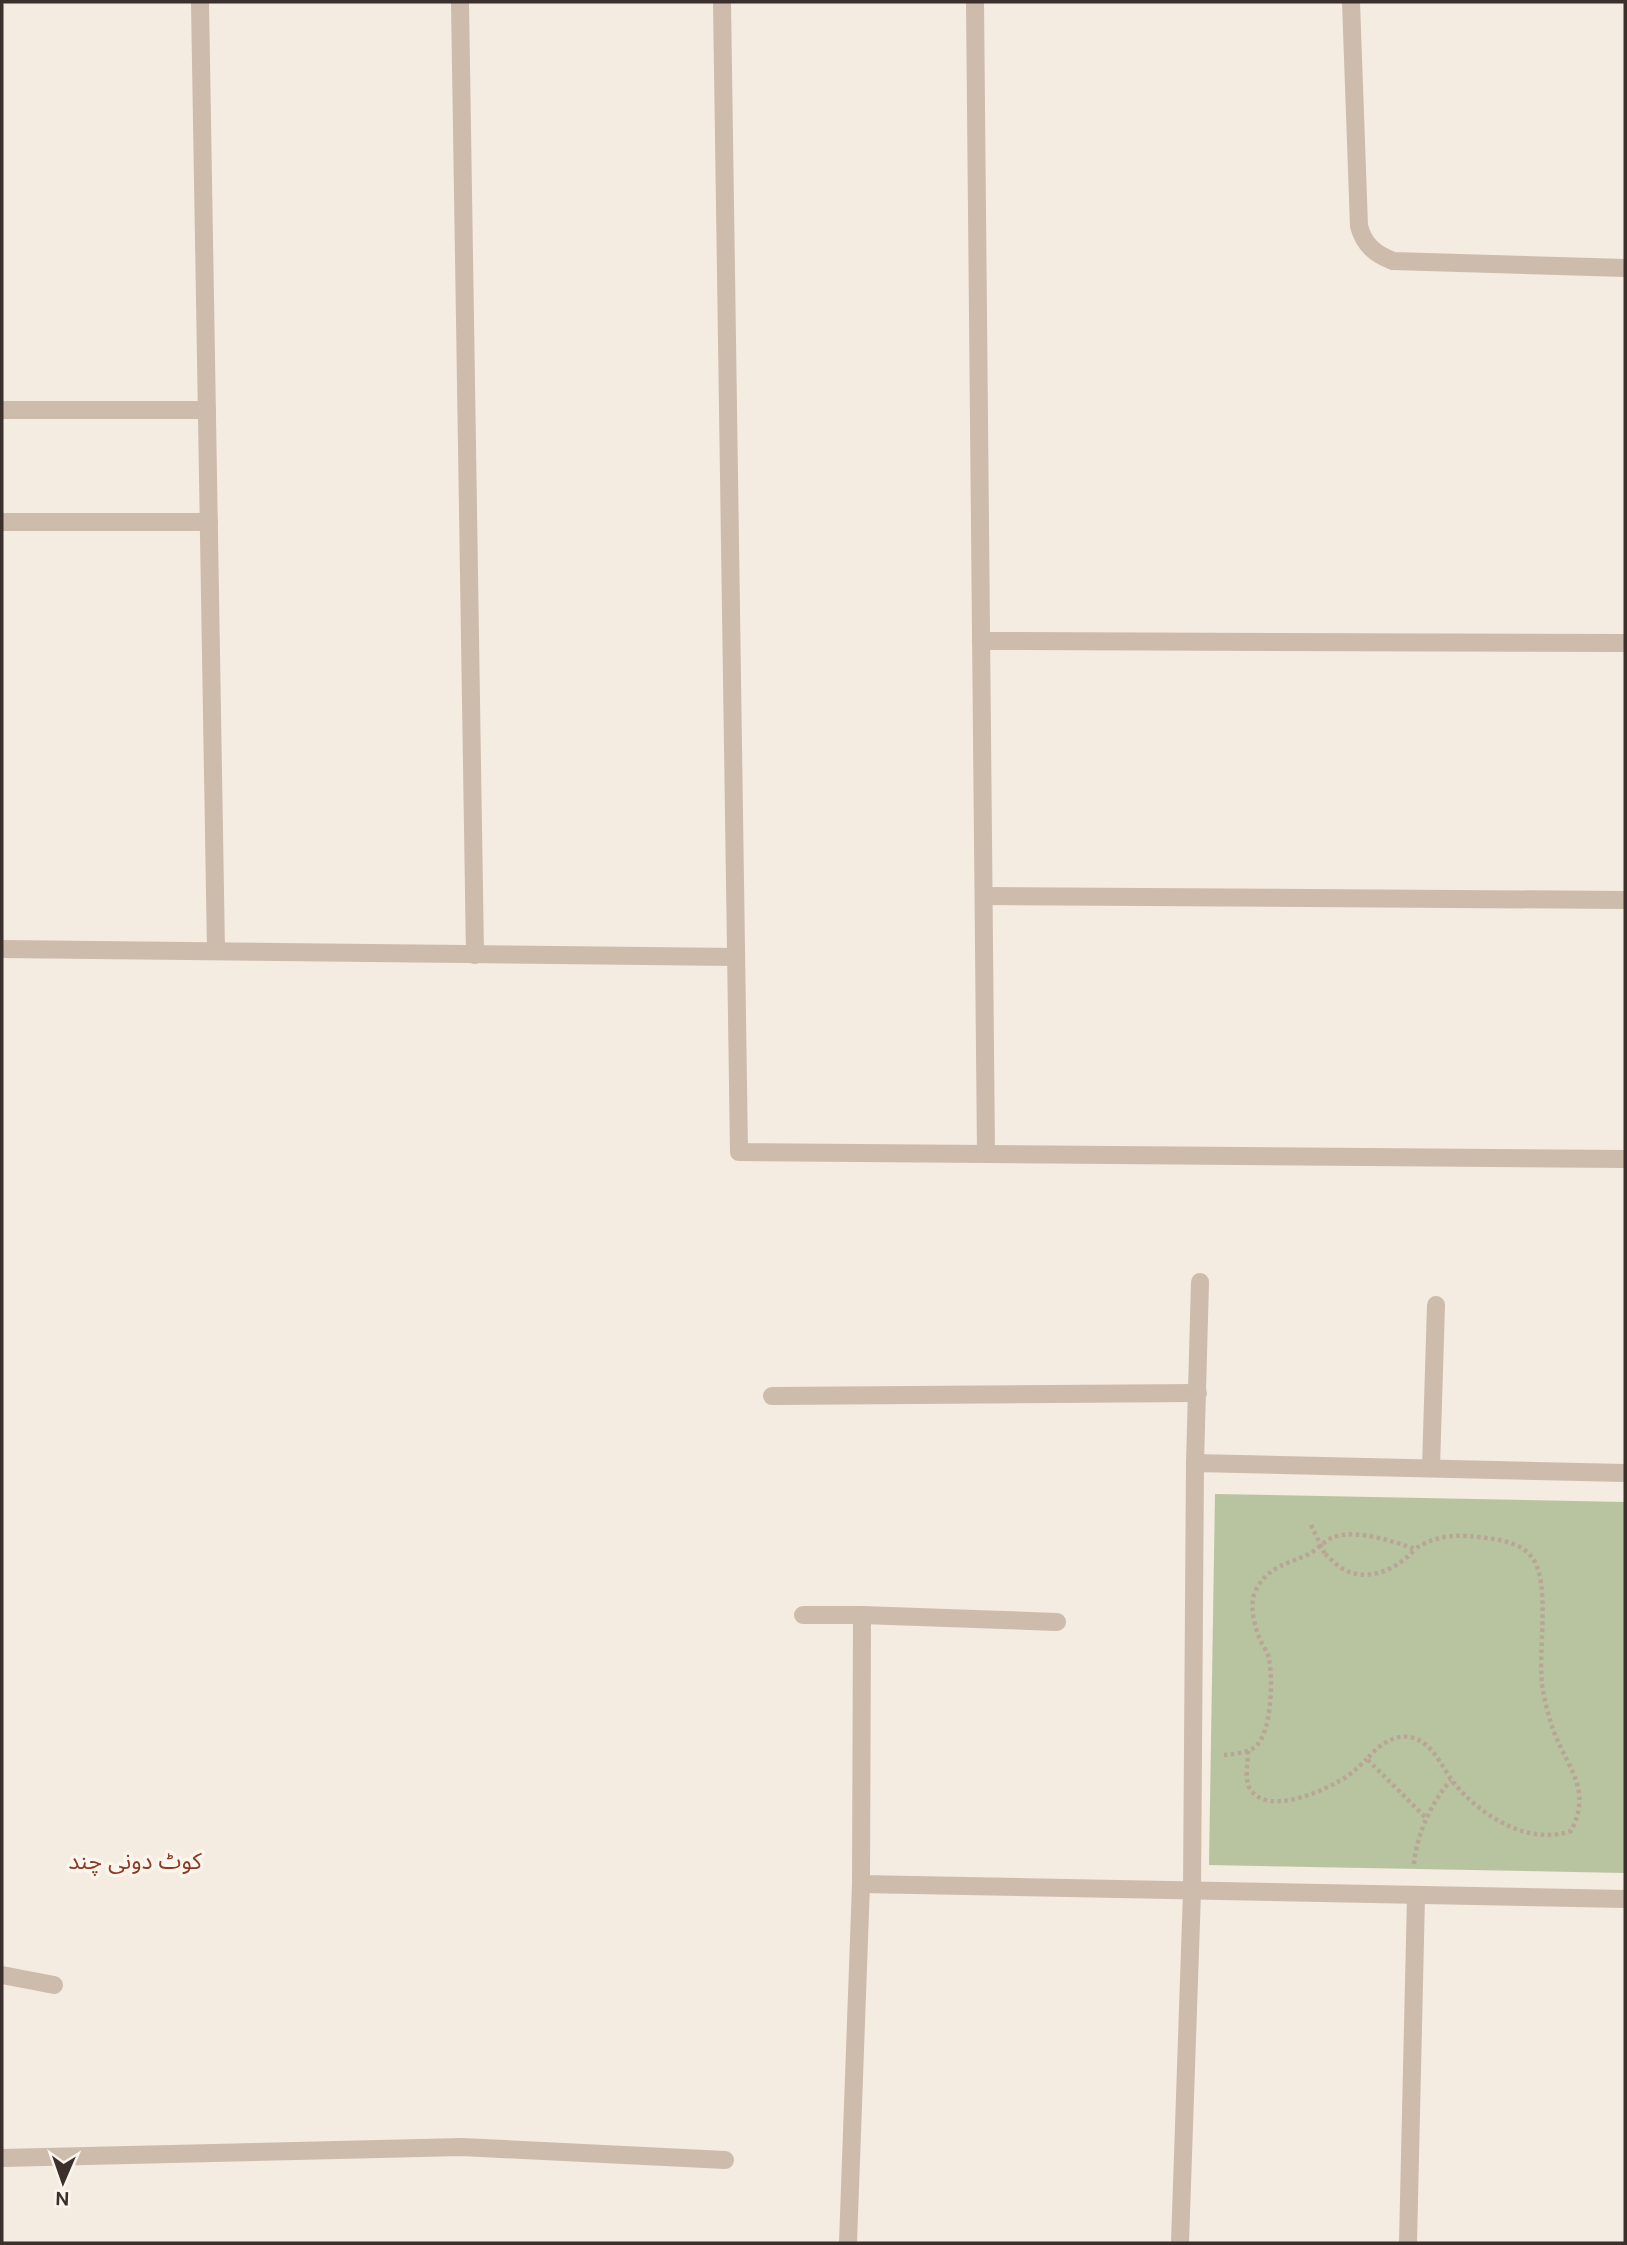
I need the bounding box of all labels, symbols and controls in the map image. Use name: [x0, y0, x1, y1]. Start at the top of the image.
district label: کوٹ دونی چند: [68, 1846, 202, 1876]
north arrow: [28, 2147, 98, 2217]
text: N: [55, 2186, 70, 2211]

